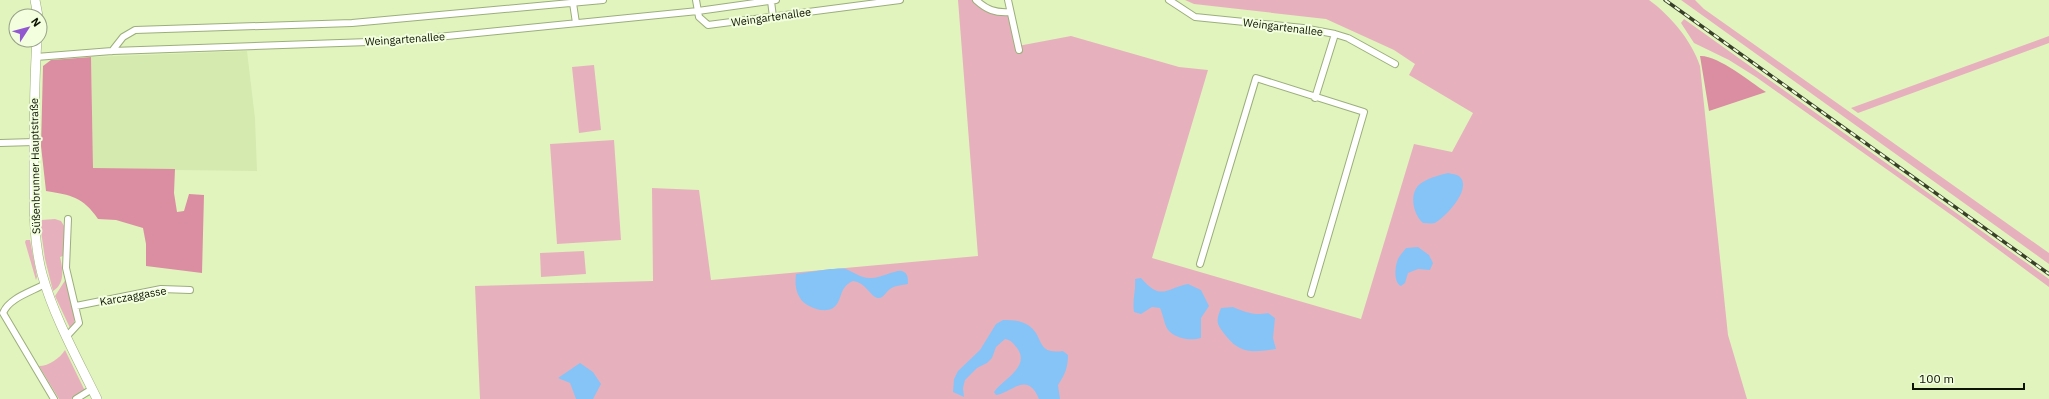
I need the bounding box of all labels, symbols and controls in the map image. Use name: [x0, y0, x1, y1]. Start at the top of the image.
street label: Weingartenallee: [730, 4, 812, 30]
north arrow: [8, 8, 48, 48]
text: N: [28, 15, 44, 29]
street label: Weingartenallee: [1242, 15, 1324, 39]
street label: Weingartenallee: [364, 29, 446, 49]
street label: Süßenbrunner Hauptstraße: [27, 98, 43, 234]
street label: Karczaggasse: [99, 283, 167, 309]
scale bar: [1913, 365, 2024, 391]
text: 100 m: [1919, 371, 1954, 386]

